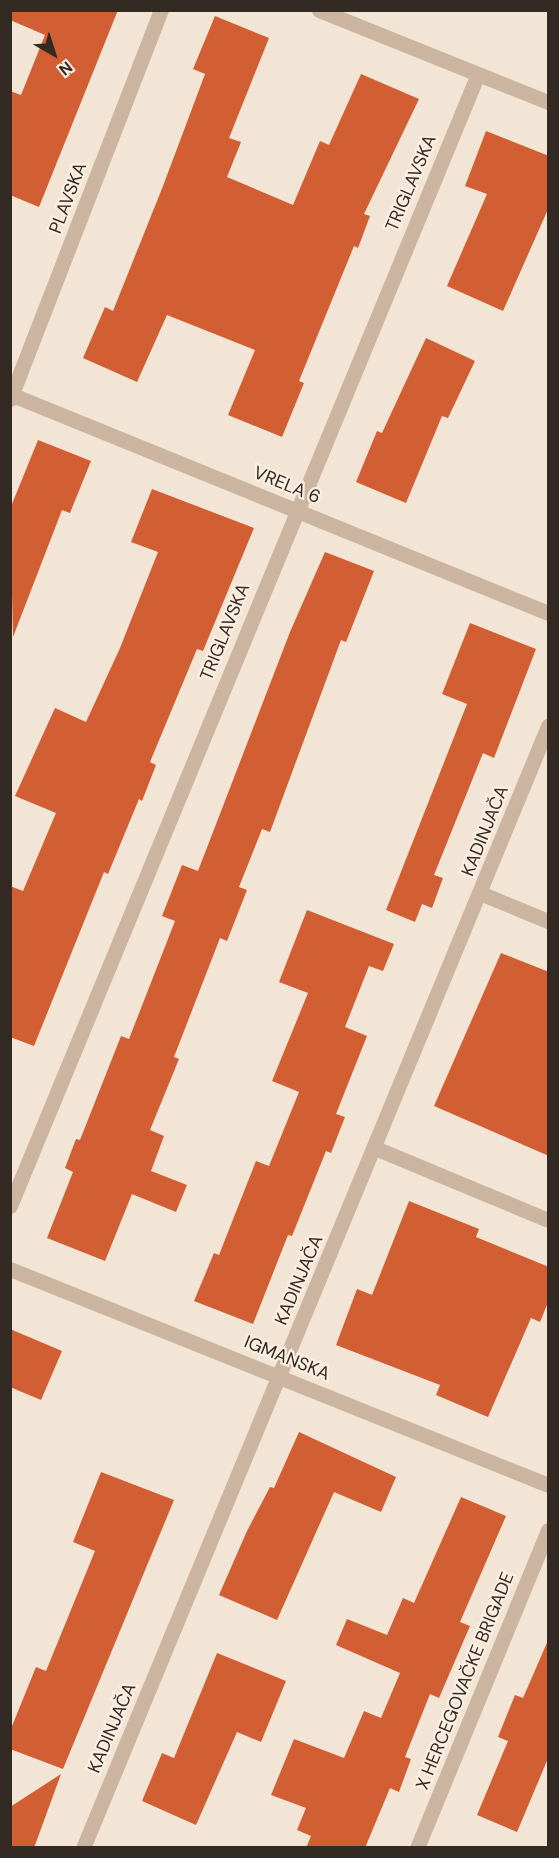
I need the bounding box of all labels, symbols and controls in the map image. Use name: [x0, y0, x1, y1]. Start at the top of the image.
north arrow: [24, 24, 84, 84]
text: N: [55, 57, 77, 80]
street label: TRIGLAVSKA: [381, 131, 441, 235]
street label: PLAVSKA: [45, 159, 91, 237]
street label: VRELA 6: [250, 462, 324, 508]
street label: TRIGLAVSKA: [196, 580, 254, 684]
street label: KADINJAČA: [457, 783, 513, 879]
street label: KADINJAČA: [270, 1232, 328, 1328]
street label: IGMANSKA: [241, 1331, 333, 1385]
street label: X HERCEGOVAČKE BRIGADE: [411, 1569, 519, 1793]
street label: KADINJAČA: [83, 1680, 141, 1776]

